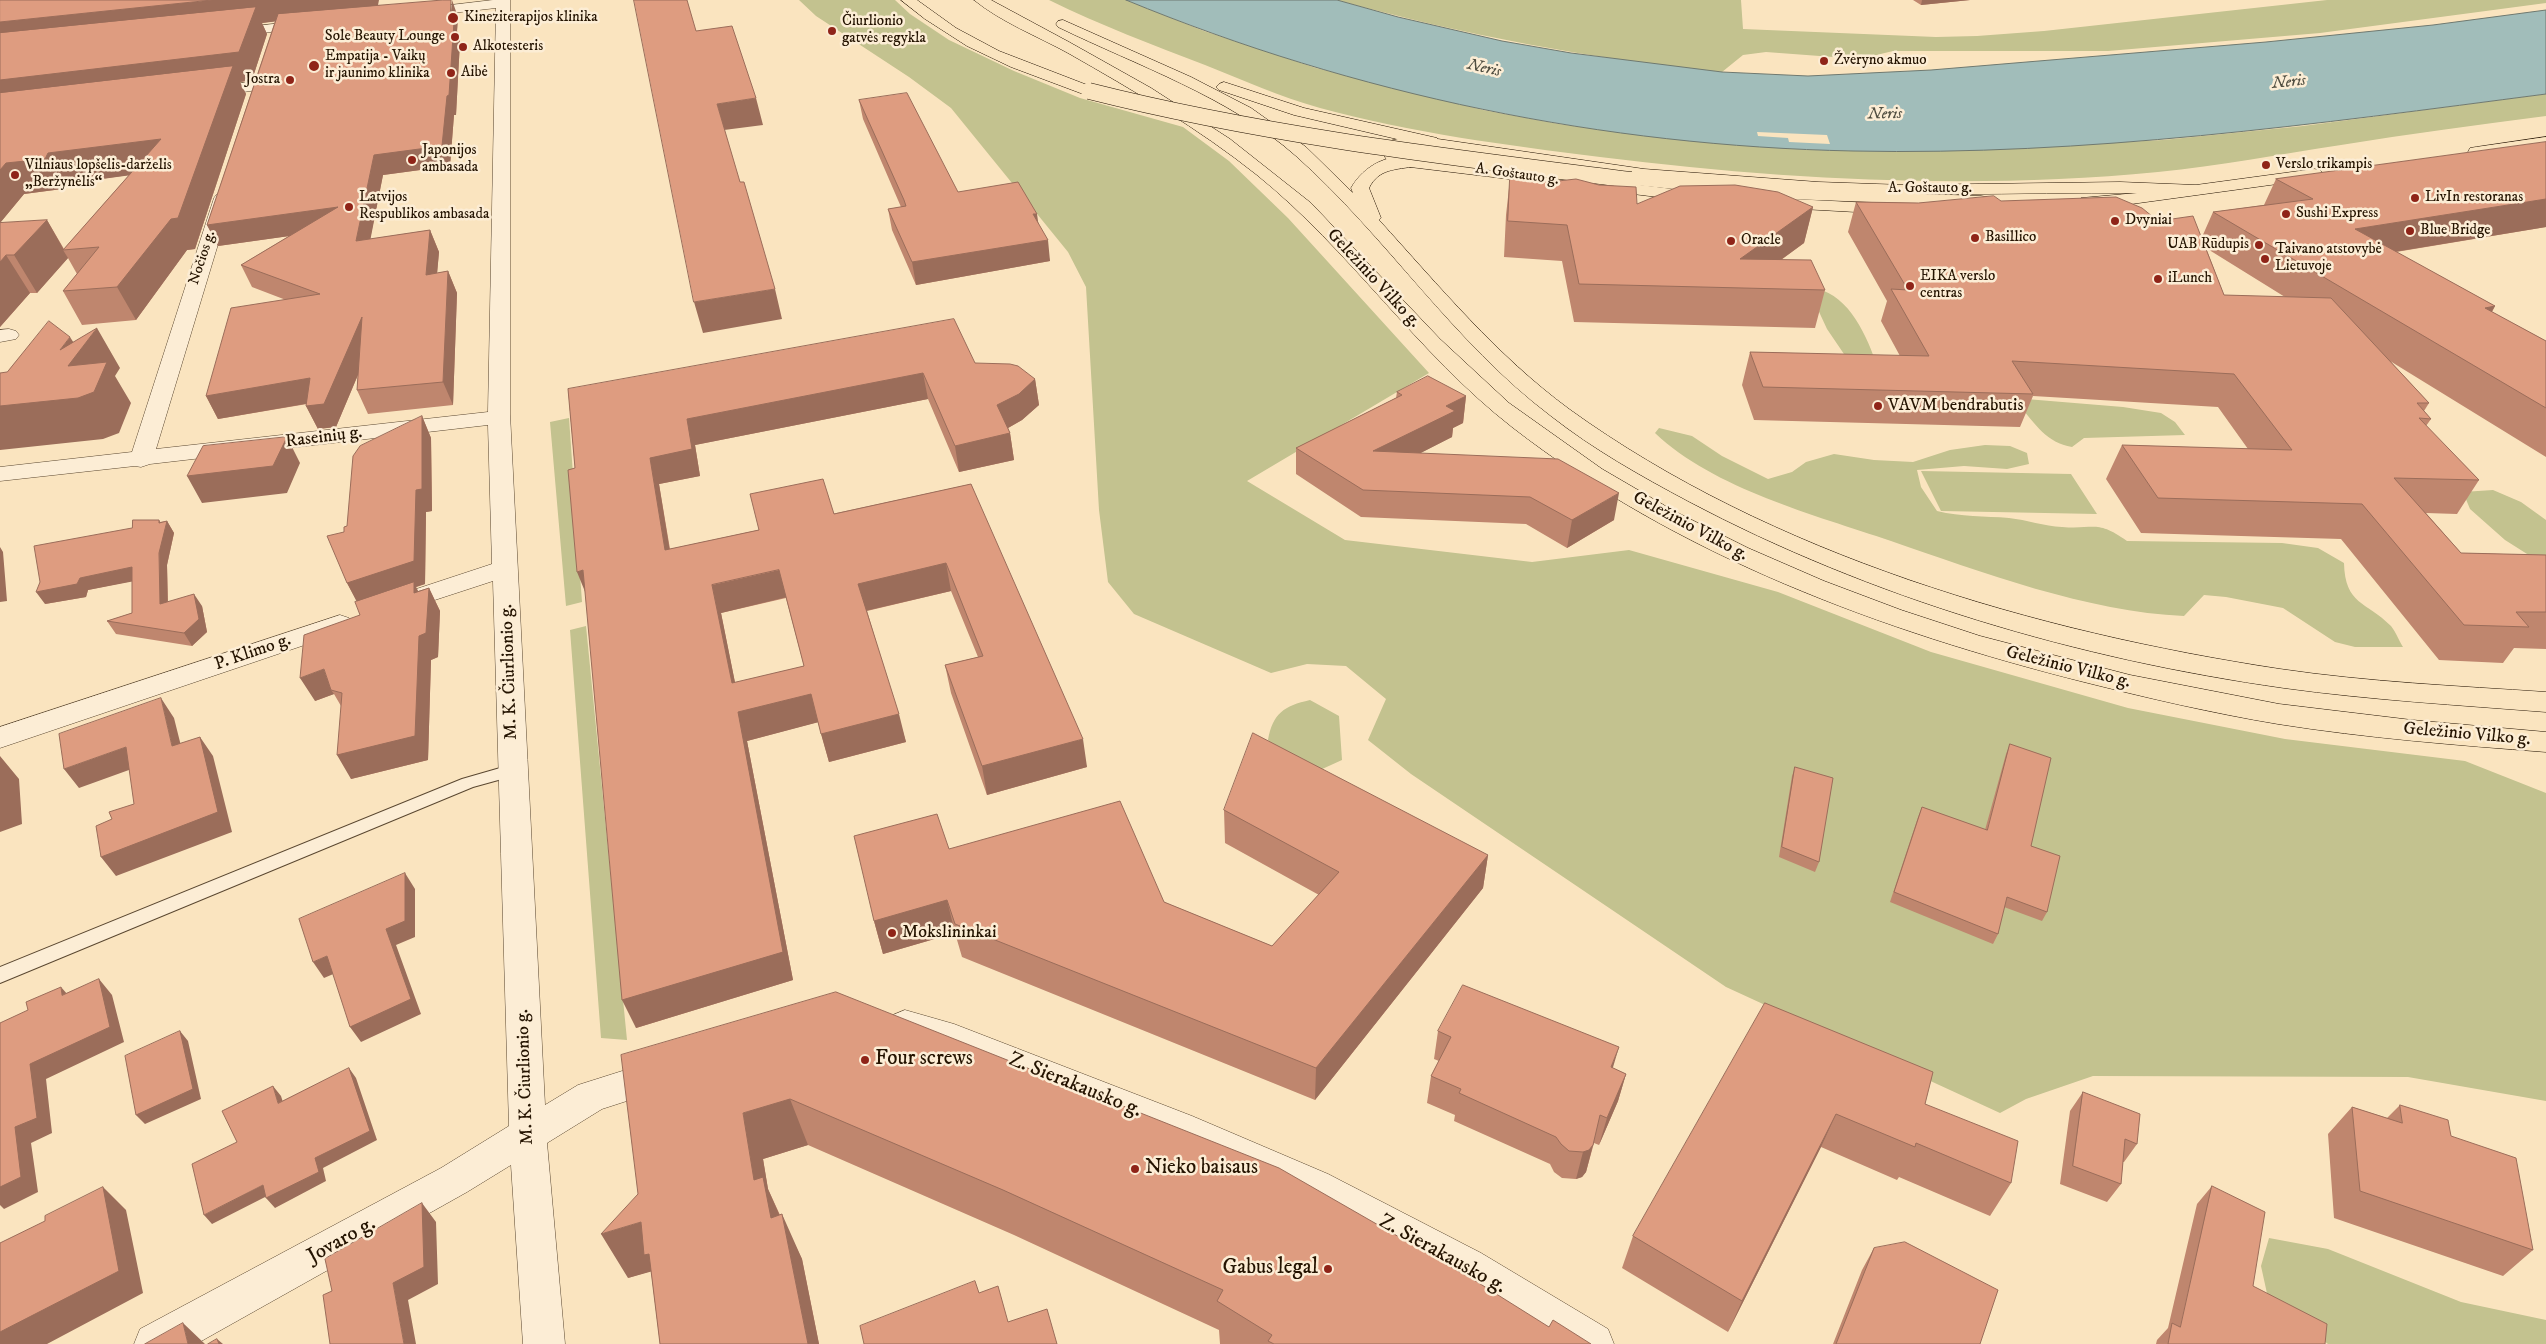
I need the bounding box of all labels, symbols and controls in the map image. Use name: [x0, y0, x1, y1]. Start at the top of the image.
place label: Kineziterapijos klinika: [464, 9, 598, 27]
marker: Kineziterapijos klinika: [446, 11, 460, 25]
place label: Čiurlionio gatvės regykla: [842, 13, 926, 48]
marker: Čiurlionio gatvės regykla: [826, 25, 838, 37]
place label: Sole Beauty Lounge: [325, 28, 445, 46]
marker: Sole Beauty Lounge: [449, 31, 461, 43]
place label: Alkotesteris: [473, 38, 543, 56]
marker: Alkotesteris: [457, 41, 469, 53]
place label: Empatija - Vaikų ir jaunimo klinika: [325, 48, 430, 83]
place label: Žvėryno akmuo: [1834, 52, 1927, 70]
marker: Žvėryno akmuo: [1818, 55, 1830, 67]
water label: Neris: [1465, 56, 1503, 82]
marker: Empatija - Vaikų ir jaunimo klinika: [307, 59, 321, 73]
place label: Aibė: [461, 64, 488, 82]
marker: Aibė: [445, 67, 457, 79]
place label: Jostra: [245, 71, 280, 89]
water label: Neris: [2271, 72, 2307, 94]
marker: Jostra: [284, 74, 296, 86]
water label: Neris: [1868, 105, 1902, 125]
place label: Japonijos ambasada: [422, 142, 478, 177]
marker: Japonijos ambasada: [406, 154, 418, 166]
place label: Verslo trikampis: [2276, 156, 2372, 174]
place label: Vilniaus lopšelis-darželis „Beržynėlis“: [25, 157, 172, 192]
marker: Verslo trikampis: [2260, 159, 2272, 171]
street label: A. Goštauto g.: [1474, 160, 1560, 190]
marker: Vilniaus lopšelis-darželis „Beržynėlis“: [9, 169, 21, 181]
street label: A. Goštauto g.: [1888, 180, 1972, 198]
place label: Latvijos Respublikos ambasada: [359, 189, 489, 224]
place label: LivIn restoranas: [2425, 189, 2523, 207]
marker: LivIn restoranas: [2409, 192, 2421, 204]
marker: Latvijos Respublikos ambasada: [343, 201, 355, 213]
place label: Sushi Express: [2296, 205, 2378, 223]
marker: Sushi Express: [2280, 208, 2292, 220]
place label: Dvyniai: [2125, 212, 2172, 230]
marker: Dvyniai: [2109, 215, 2121, 227]
place label: Blue Bridge: [2420, 222, 2490, 240]
street label: Geležinio Vilko g.: [1322, 225, 1424, 333]
marker: Blue Bridge: [2404, 225, 2416, 237]
street label: Nočios g.: [186, 229, 220, 287]
place label: Basillico: [1985, 229, 2036, 247]
place label: Oracle: [1741, 232, 1781, 250]
marker: Basillico: [1969, 232, 1981, 244]
marker: Oracle: [1725, 235, 1737, 247]
place label: UAB Rūdupis: [2167, 236, 2249, 254]
marker: UAB Rūdupis: [2253, 239, 2265, 251]
place label: Taivano atstovybė Lietuvoje: [2275, 241, 2382, 276]
marker: Taivano atstovybė Lietuvoje: [2259, 253, 2271, 265]
place label: EIKA verslo centras: [1920, 268, 1995, 303]
place label: iLunch: [2168, 270, 2212, 288]
marker: iLunch: [2152, 273, 2164, 285]
marker: EIKA verslo centras: [1904, 280, 1916, 292]
place label: VAVM bendrabutis: [1888, 395, 2023, 417]
marker: VAVM bendrabutis: [1872, 400, 1884, 412]
street label: Raseinių g.: [284, 423, 364, 453]
street label: Geležinio Vilko g.: [1629, 488, 1751, 566]
street label: M. K. Čiurlionio g.: [497, 604, 523, 740]
street label: P. Klimo g.: [212, 630, 294, 676]
street label: Geležinio Vilko g.: [2003, 642, 2133, 694]
street label: Geležinio Vilko g.: [2402, 719, 2532, 751]
place label: Mokslininkai: [902, 922, 997, 944]
marker: Mokslininkai: [886, 927, 898, 939]
street label: M. K. Čiurlionio g.: [513, 1009, 539, 1145]
place label: Four screws: [875, 1047, 973, 1073]
street label: Z. Sierakausko g.: [1005, 1048, 1145, 1124]
marker: Four screws: [859, 1054, 871, 1066]
place label: Nieko baisaus: [1145, 1156, 1258, 1182]
marker: Nieko baisaus: [1129, 1163, 1141, 1175]
street label: Z. Sierakausko g.: [1374, 1210, 1510, 1300]
street label: Jovaro g.: [303, 1212, 381, 1270]
place label: Gabus legal: [1223, 1256, 1318, 1282]
marker: Gabus legal: [1322, 1263, 1334, 1275]

